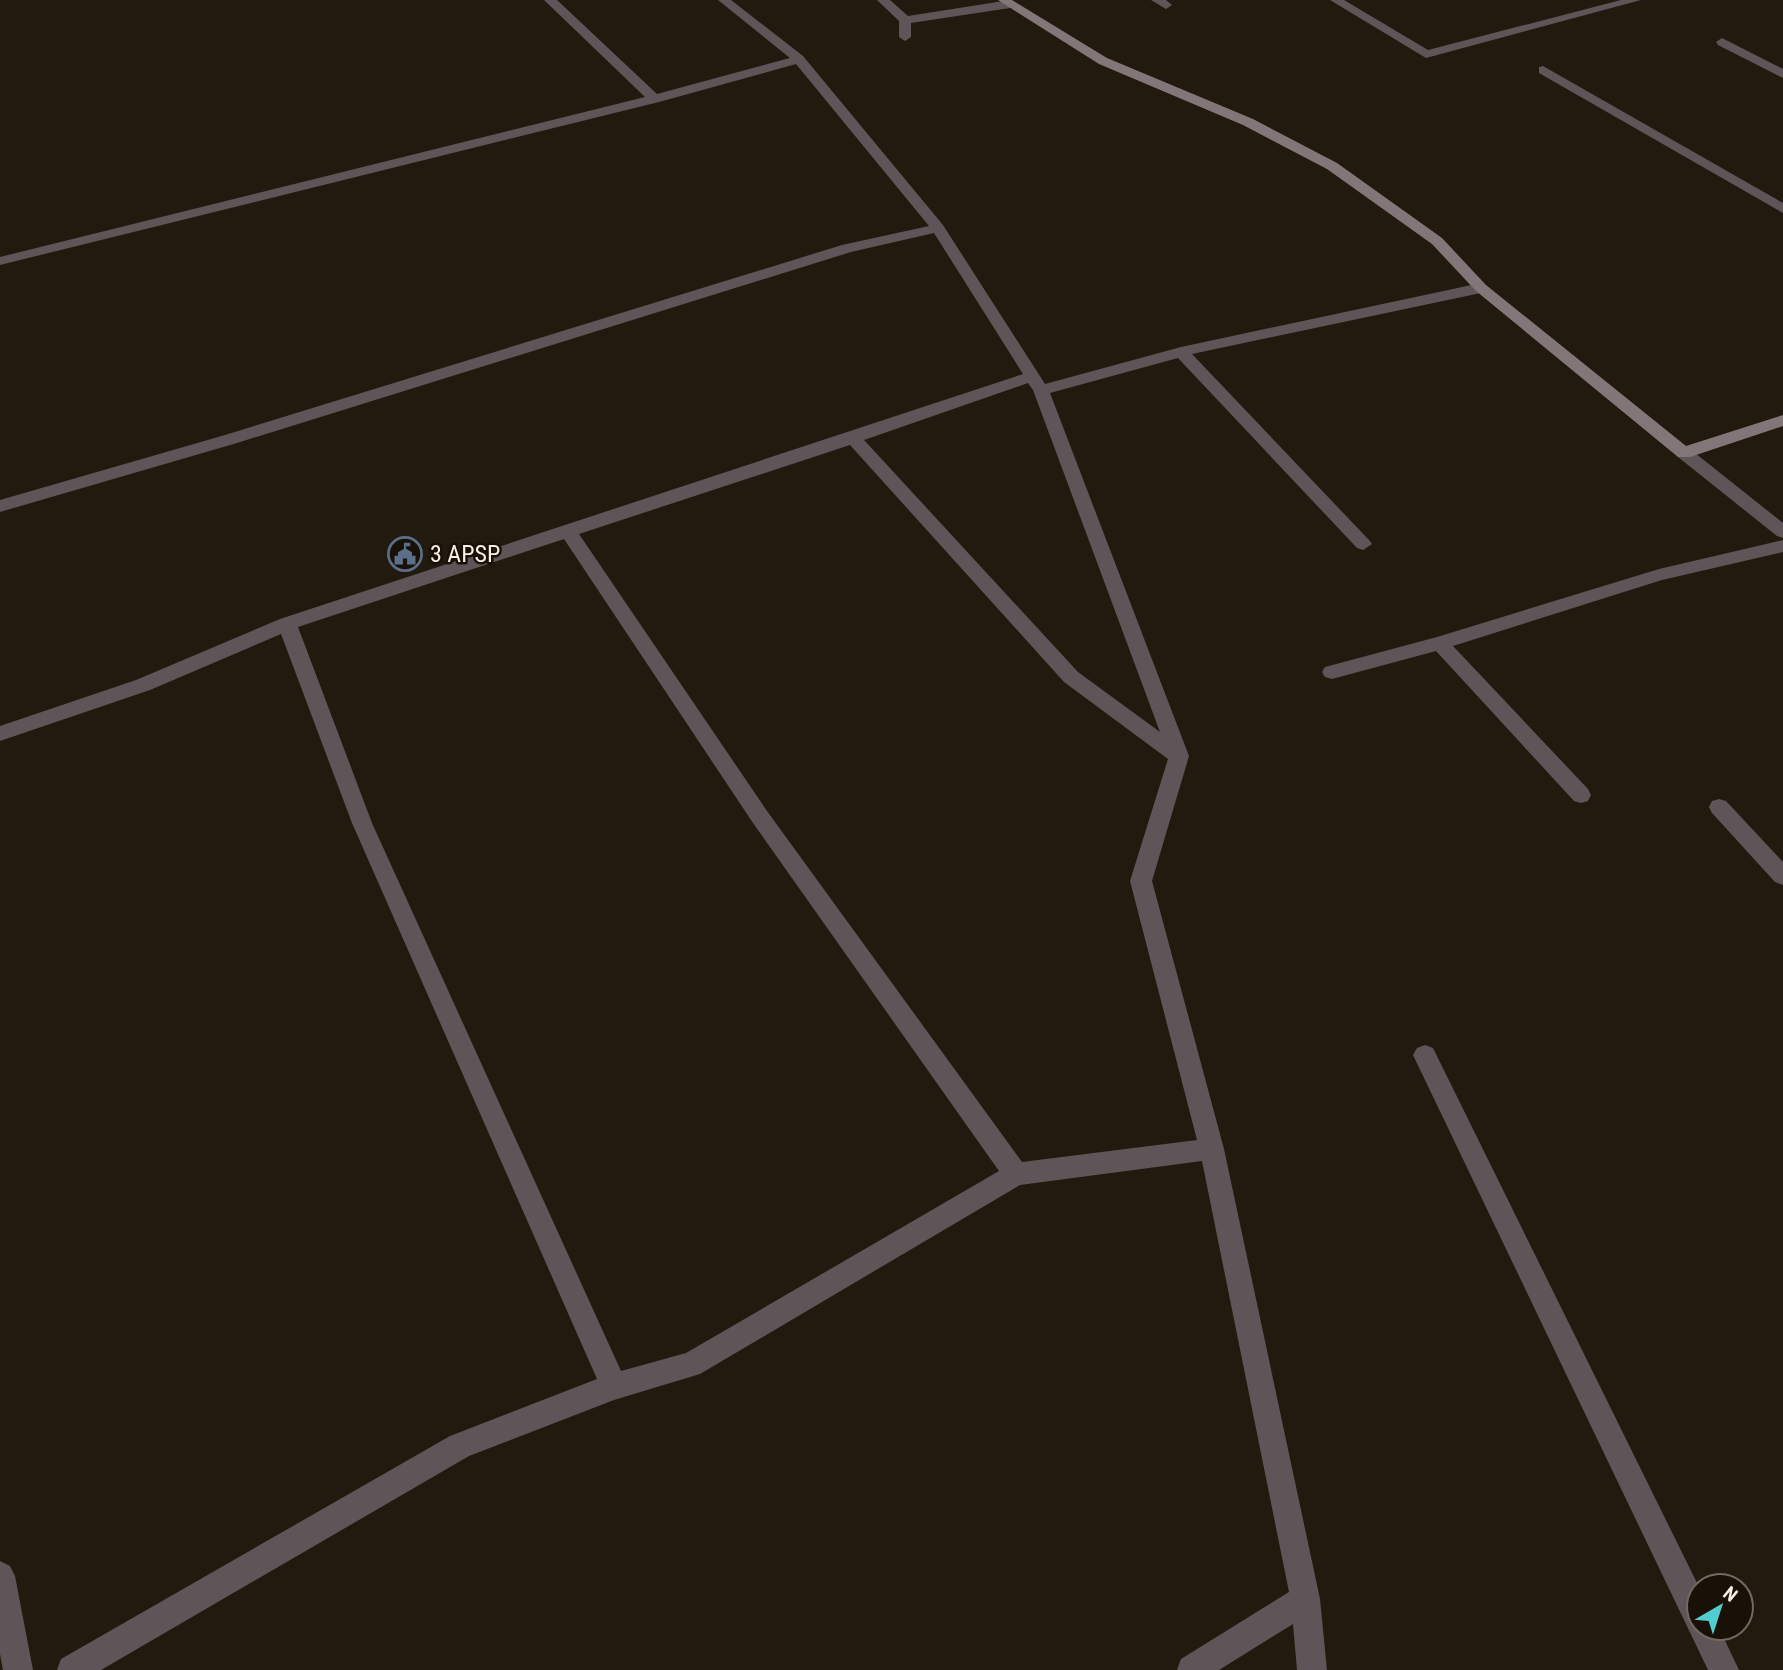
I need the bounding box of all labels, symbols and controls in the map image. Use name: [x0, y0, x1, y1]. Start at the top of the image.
public building icon: 3 APSP: [386, 535, 424, 573]
place label: 3 APSP: [430, 540, 500, 568]
north arrow: [1685, 1572, 1755, 1642]
text: N: [1719, 1582, 1742, 1607]

